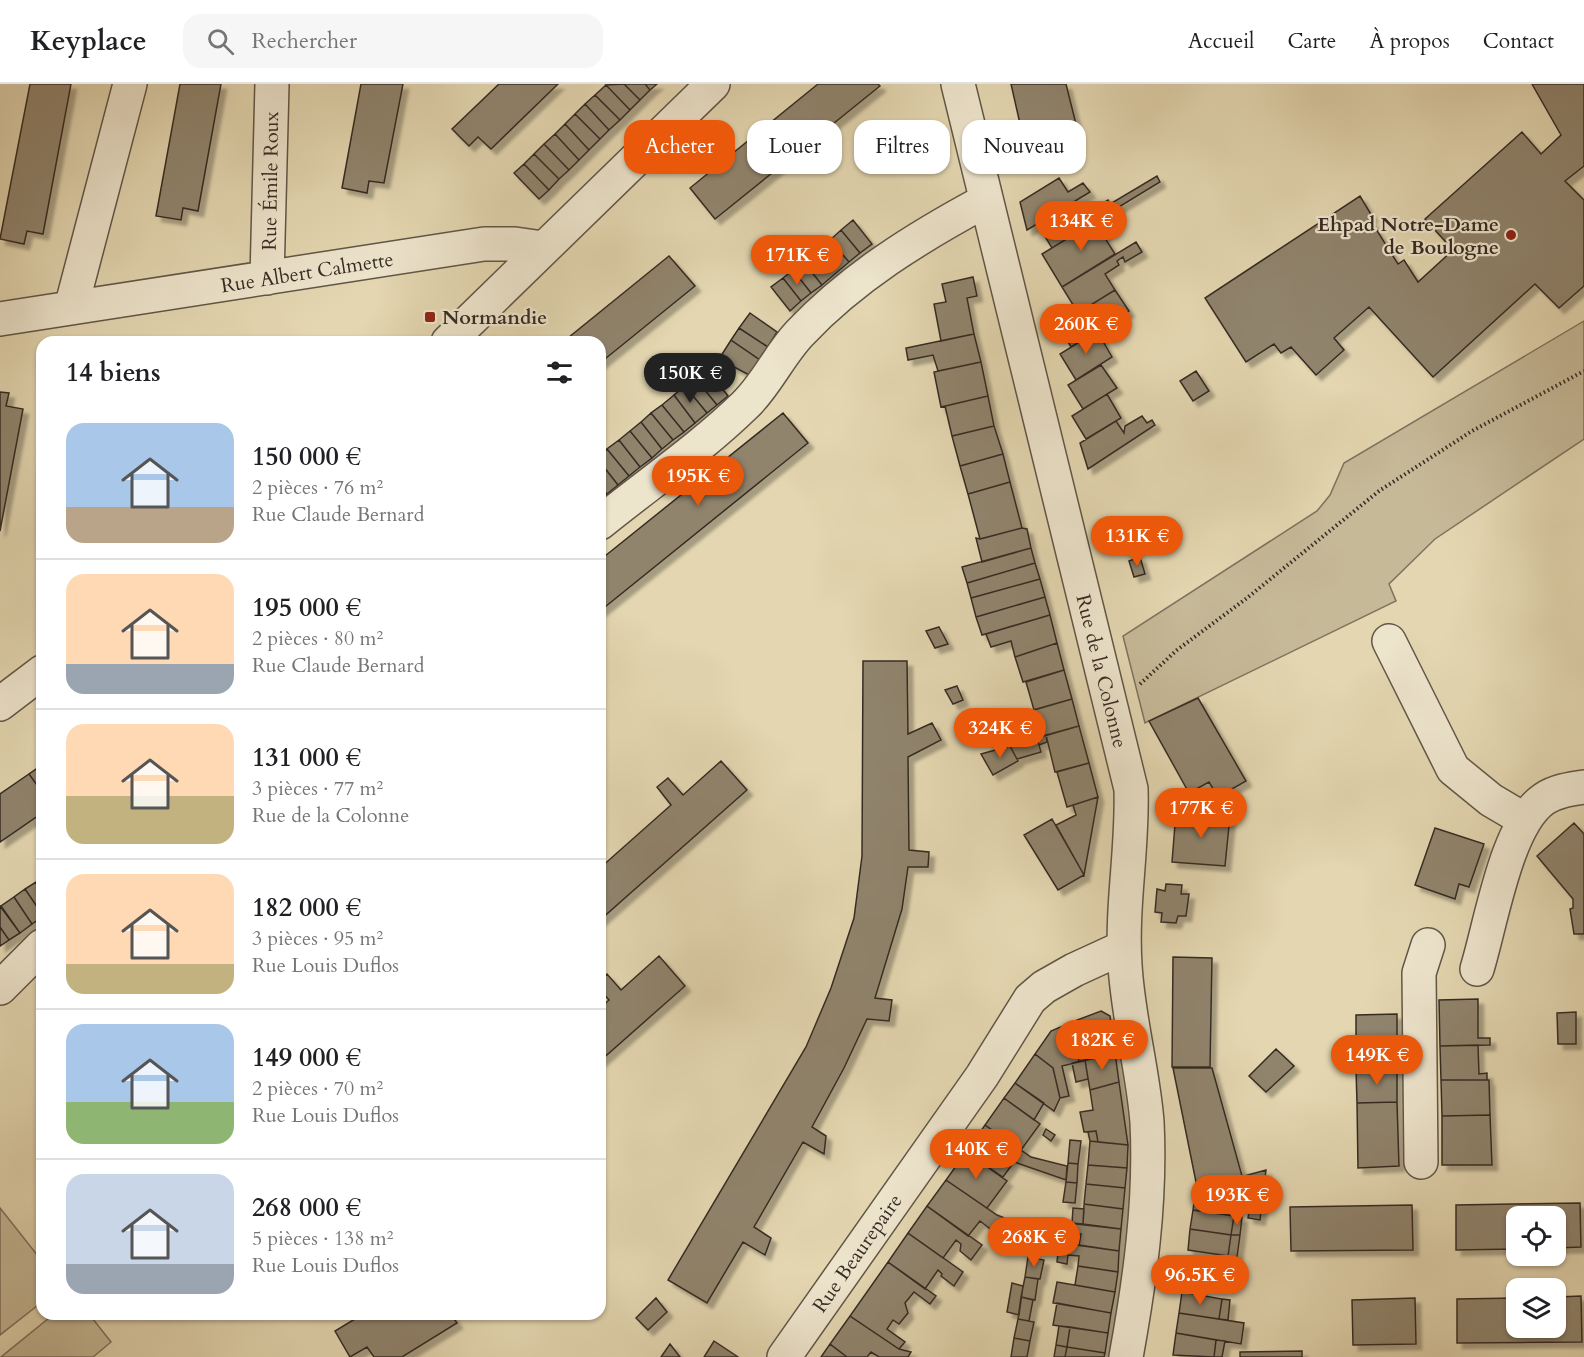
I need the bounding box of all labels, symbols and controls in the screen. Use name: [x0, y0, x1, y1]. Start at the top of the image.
search box: [183, 14, 603, 68]
text: Keyplace: [30, 22, 147, 60]
icon: search: [204, 25, 237, 58]
text: Rechercher: [252, 26, 357, 56]
text: Accueil: [1188, 27, 1254, 56]
text: Carte: [1287, 27, 1336, 56]
text: À propos: [1369, 27, 1450, 56]
text: Contact: [1483, 27, 1554, 56]
street label: Rue Émile Roux: [256, 111, 285, 251]
chip: Acheter: [624, 120, 735, 174]
chip: Louer: [747, 120, 842, 174]
chip: Filtres: [854, 120, 950, 174]
chip: Nouveau: [962, 120, 1086, 174]
pin: 134K €: [1032, 201, 1130, 252]
text: 134K €: [1049, 207, 1113, 234]
place label: Ehpad Notre-Dame de Boulogne: [1317, 211, 1499, 261]
marker: Ehpad Notre-Dame de Boulogne: [1504, 228, 1518, 242]
pin: 171K €: [748, 235, 846, 286]
text: 171K €: [765, 241, 829, 268]
street label: Rue Albert Calmette: [219, 246, 395, 299]
place label: Normandie: [442, 304, 547, 331]
pin: 260K €: [1037, 304, 1135, 355]
marker: Normandie: [423, 310, 437, 324]
text: 260K €: [1054, 310, 1118, 337]
pin: 150K €: [641, 353, 739, 404]
text: 14 biens: [66, 355, 161, 390]
icon: filters: [543, 356, 576, 389]
text: 150K €: [658, 359, 722, 386]
text: 150 000 €: [252, 439, 361, 474]
icon: home: [114, 447, 186, 519]
pin: 195K €: [649, 456, 747, 507]
text: 195K €: [666, 462, 730, 489]
text: 2 pièces · 76 m²: [252, 474, 383, 501]
text: Rue Claude Bernard: [252, 501, 424, 528]
pin: 131K €: [1088, 516, 1186, 567]
text: 131K €: [1105, 522, 1169, 549]
text: 195 000 €: [252, 590, 361, 625]
street label: Rue de la Colonne: [1069, 592, 1134, 751]
icon: home: [114, 598, 186, 670]
text: 2 pièces · 80 m²: [252, 625, 383, 652]
text: Rue Claude Bernard: [252, 652, 424, 679]
pin: 324K €: [951, 708, 1049, 759]
text: 324K €: [968, 714, 1032, 741]
text: 131 000 €: [252, 740, 361, 775]
icon: home: [114, 748, 186, 820]
text: 3 pièces · 77 m²: [252, 775, 383, 802]
pin: 177K €: [1152, 788, 1250, 839]
text: 177K €: [1169, 794, 1233, 821]
text: Rue de la Colonne: [252, 802, 409, 829]
text: 182 000 €: [252, 890, 361, 925]
icon: home: [114, 898, 186, 970]
text: 3 pièces · 95 m²: [252, 925, 383, 952]
text: Rue Louis Duflos: [252, 952, 399, 979]
pin: 182K €: [1053, 1020, 1151, 1071]
text: 182K €: [1070, 1026, 1134, 1053]
pin: 149K €: [1328, 1035, 1426, 1086]
text: 149 000 €: [252, 1040, 361, 1075]
text: 149K €: [1345, 1041, 1409, 1068]
icon: home: [114, 1048, 186, 1120]
text: 2 pièces · 70 m²: [252, 1075, 383, 1102]
text: Rue Louis Duflos: [252, 1102, 399, 1129]
pin: 140K €: [927, 1129, 1025, 1180]
text: 140K €: [944, 1135, 1008, 1162]
pin: 193K €: [1188, 1175, 1286, 1226]
text: 193K €: [1205, 1181, 1269, 1208]
street label: Rue Beaurepaire: [806, 1189, 908, 1318]
text: 268 000 €: [252, 1190, 361, 1225]
icon: home: [114, 1198, 186, 1270]
map controls: [1506, 1206, 1566, 1338]
button: locate: [1506, 1206, 1566, 1266]
pin: 268K €: [985, 1217, 1083, 1268]
text: 268K €: [1002, 1223, 1066, 1250]
text: 5 pièces · 138 m²: [252, 1225, 393, 1252]
text: Rue Louis Duflos: [252, 1252, 399, 1279]
pin: 96.5K €: [1145, 1255, 1255, 1306]
text: 96.5K €: [1165, 1261, 1235, 1288]
button: layers: [1506, 1278, 1566, 1338]

